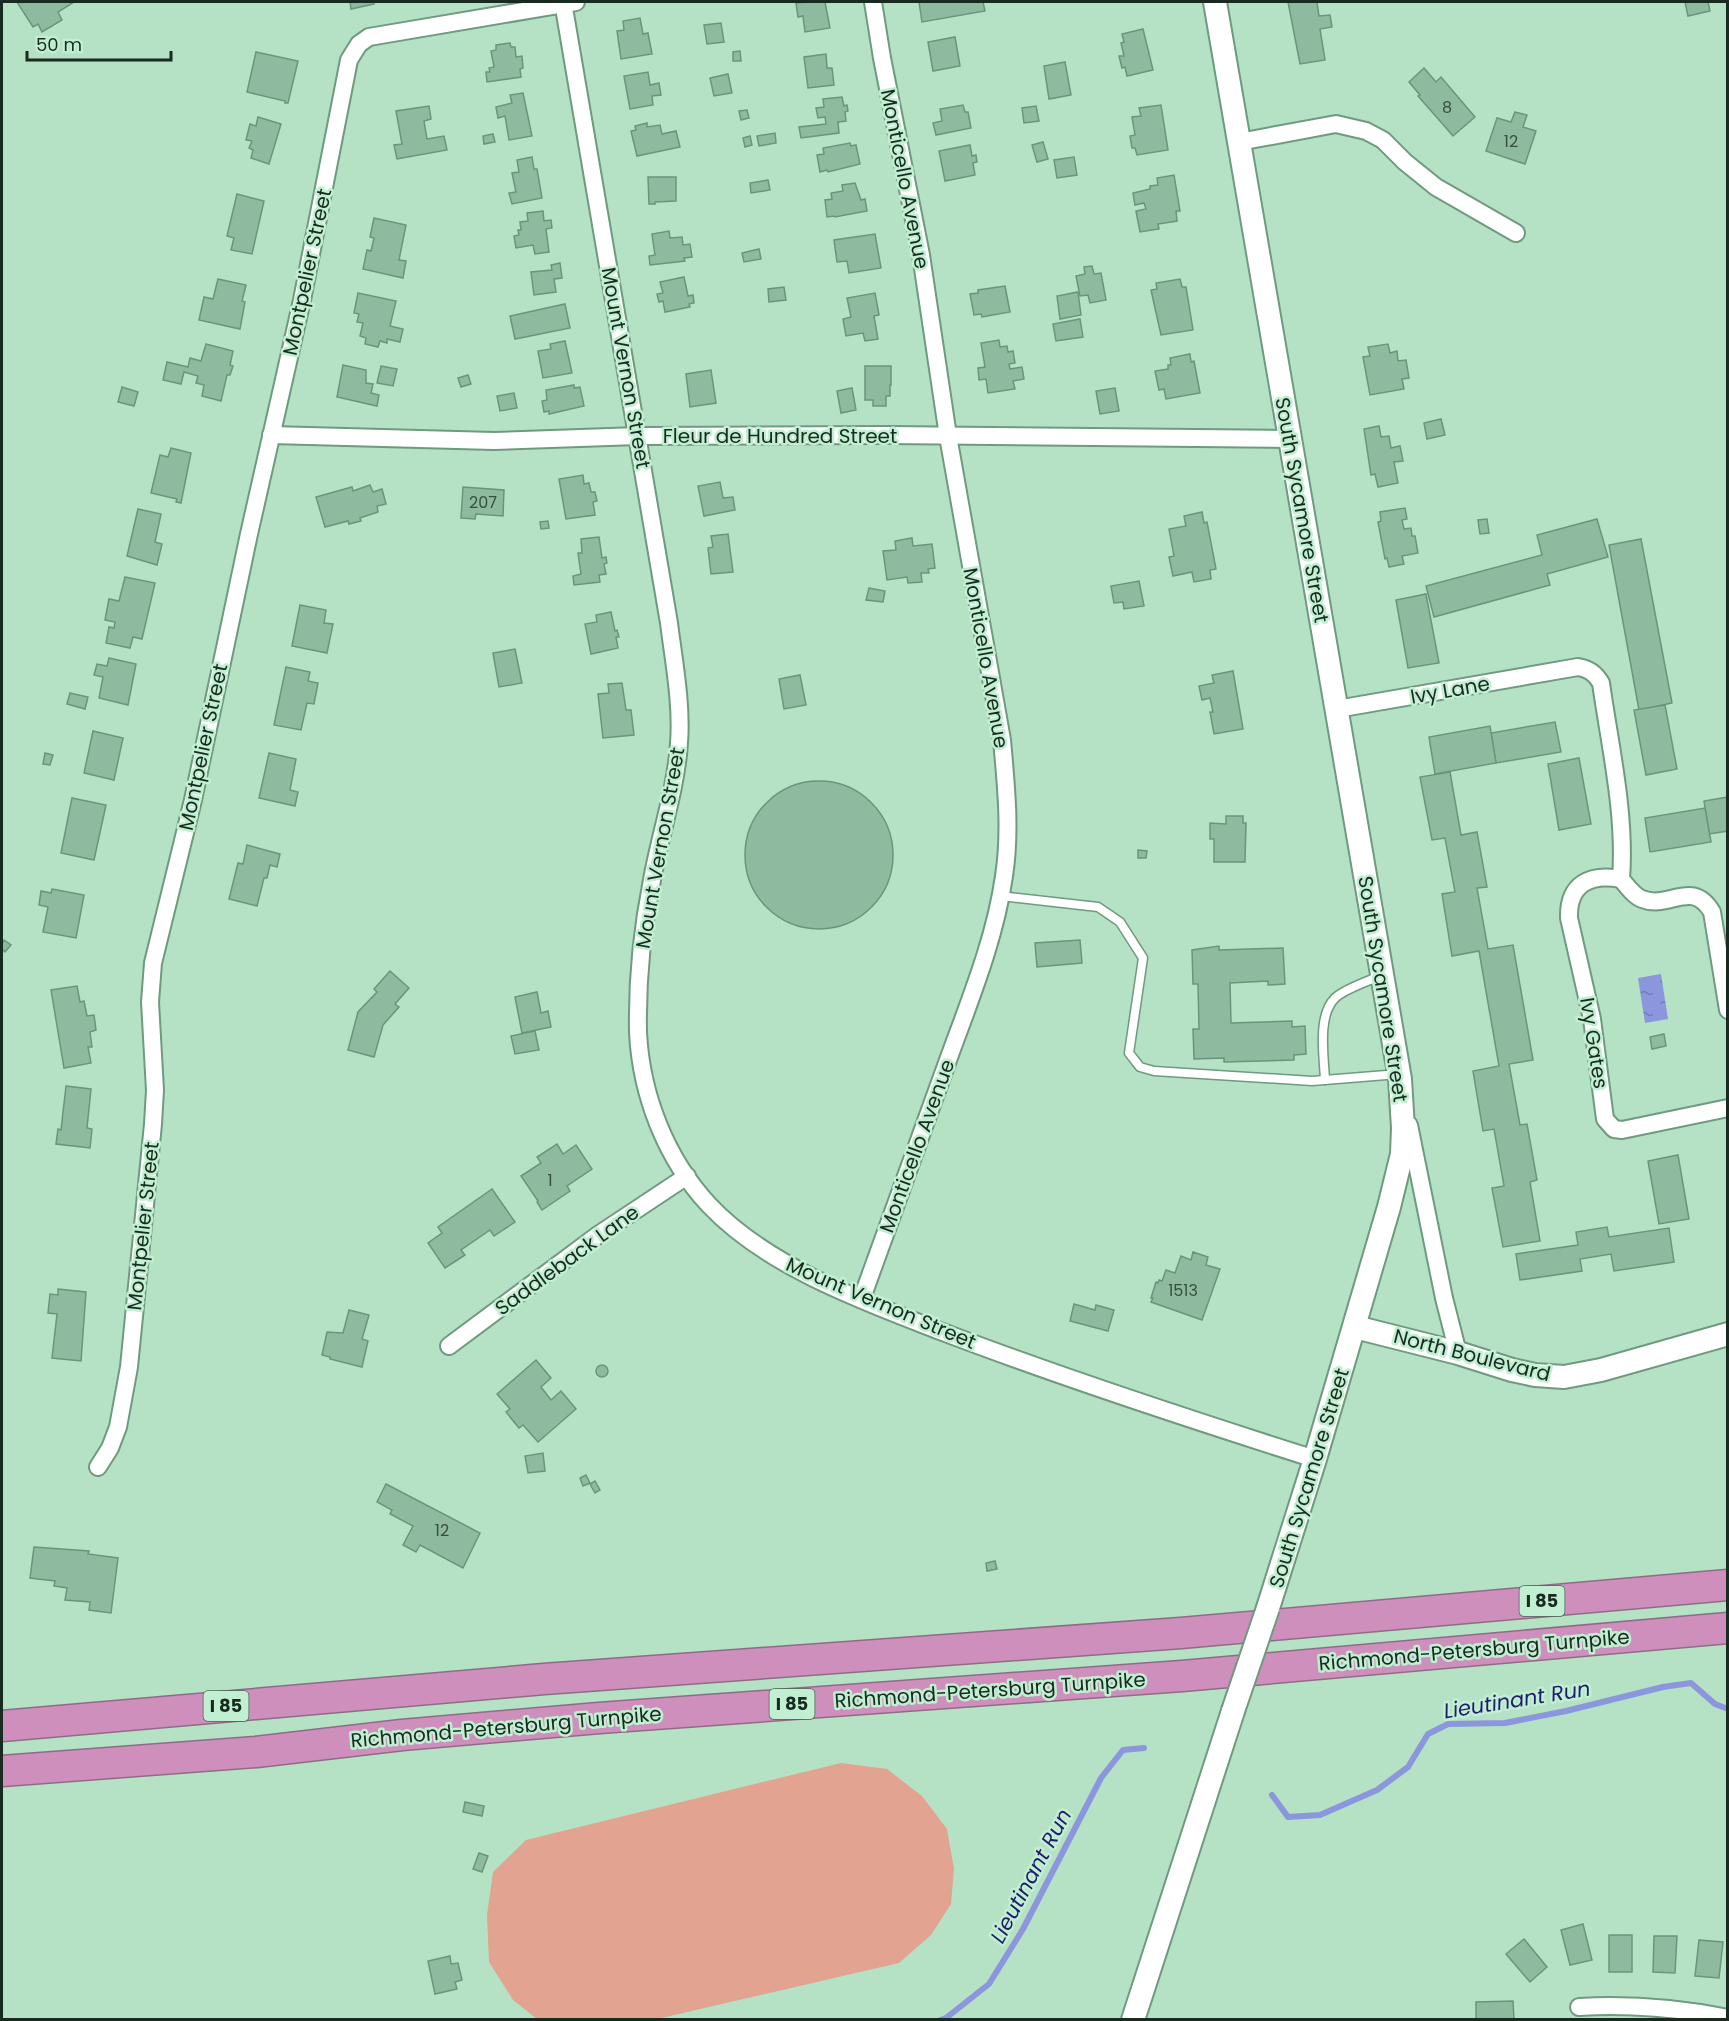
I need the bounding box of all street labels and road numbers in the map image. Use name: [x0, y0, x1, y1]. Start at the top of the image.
street label: Monticello Avenue: [874, 87, 936, 271]
street label: Montpelier Street: [276, 186, 338, 358]
street label: Mount Vernon Street: [595, 265, 657, 471]
street label: South Sycamore Street: [1268, 395, 1336, 625]
street label: Fleur de Hundred Street: [663, 422, 897, 450]
street label: Monticello Avenue: [956, 566, 1016, 750]
street label: Montpelier Street: [172, 661, 234, 833]
street label: Ivy Lane: [1408, 669, 1492, 711]
street label: Mount Vernon Street: [629, 745, 691, 951]
street label: South Sycamore Street: [1351, 874, 1415, 1104]
street label: Ivy Gates: [1573, 995, 1615, 1091]
street label: Monticello Avenue: [873, 1055, 961, 1237]
street label: Montpelier Street: [120, 1140, 166, 1312]
street label: Saddleback Lane: [489, 1198, 645, 1322]
street label: Mount Vernon Street: [782, 1250, 980, 1356]
street label: North Boulevard: [1391, 1322, 1553, 1388]
street label: South Sycamore Street: [1262, 1365, 1356, 1591]
road number: I 85: [1520, 1586, 1564, 1616]
street label: Richmond-Petersburg Turnpike: [1317, 1622, 1631, 1678]
street label: Richmond-Petersburg Turnpike: [833, 1665, 1147, 1715]
road number: I 85: [770, 1689, 814, 1719]
road number: I 85: [204, 1691, 248, 1721]
street label: Richmond-Petersburg Turnpike: [349, 1699, 663, 1755]

